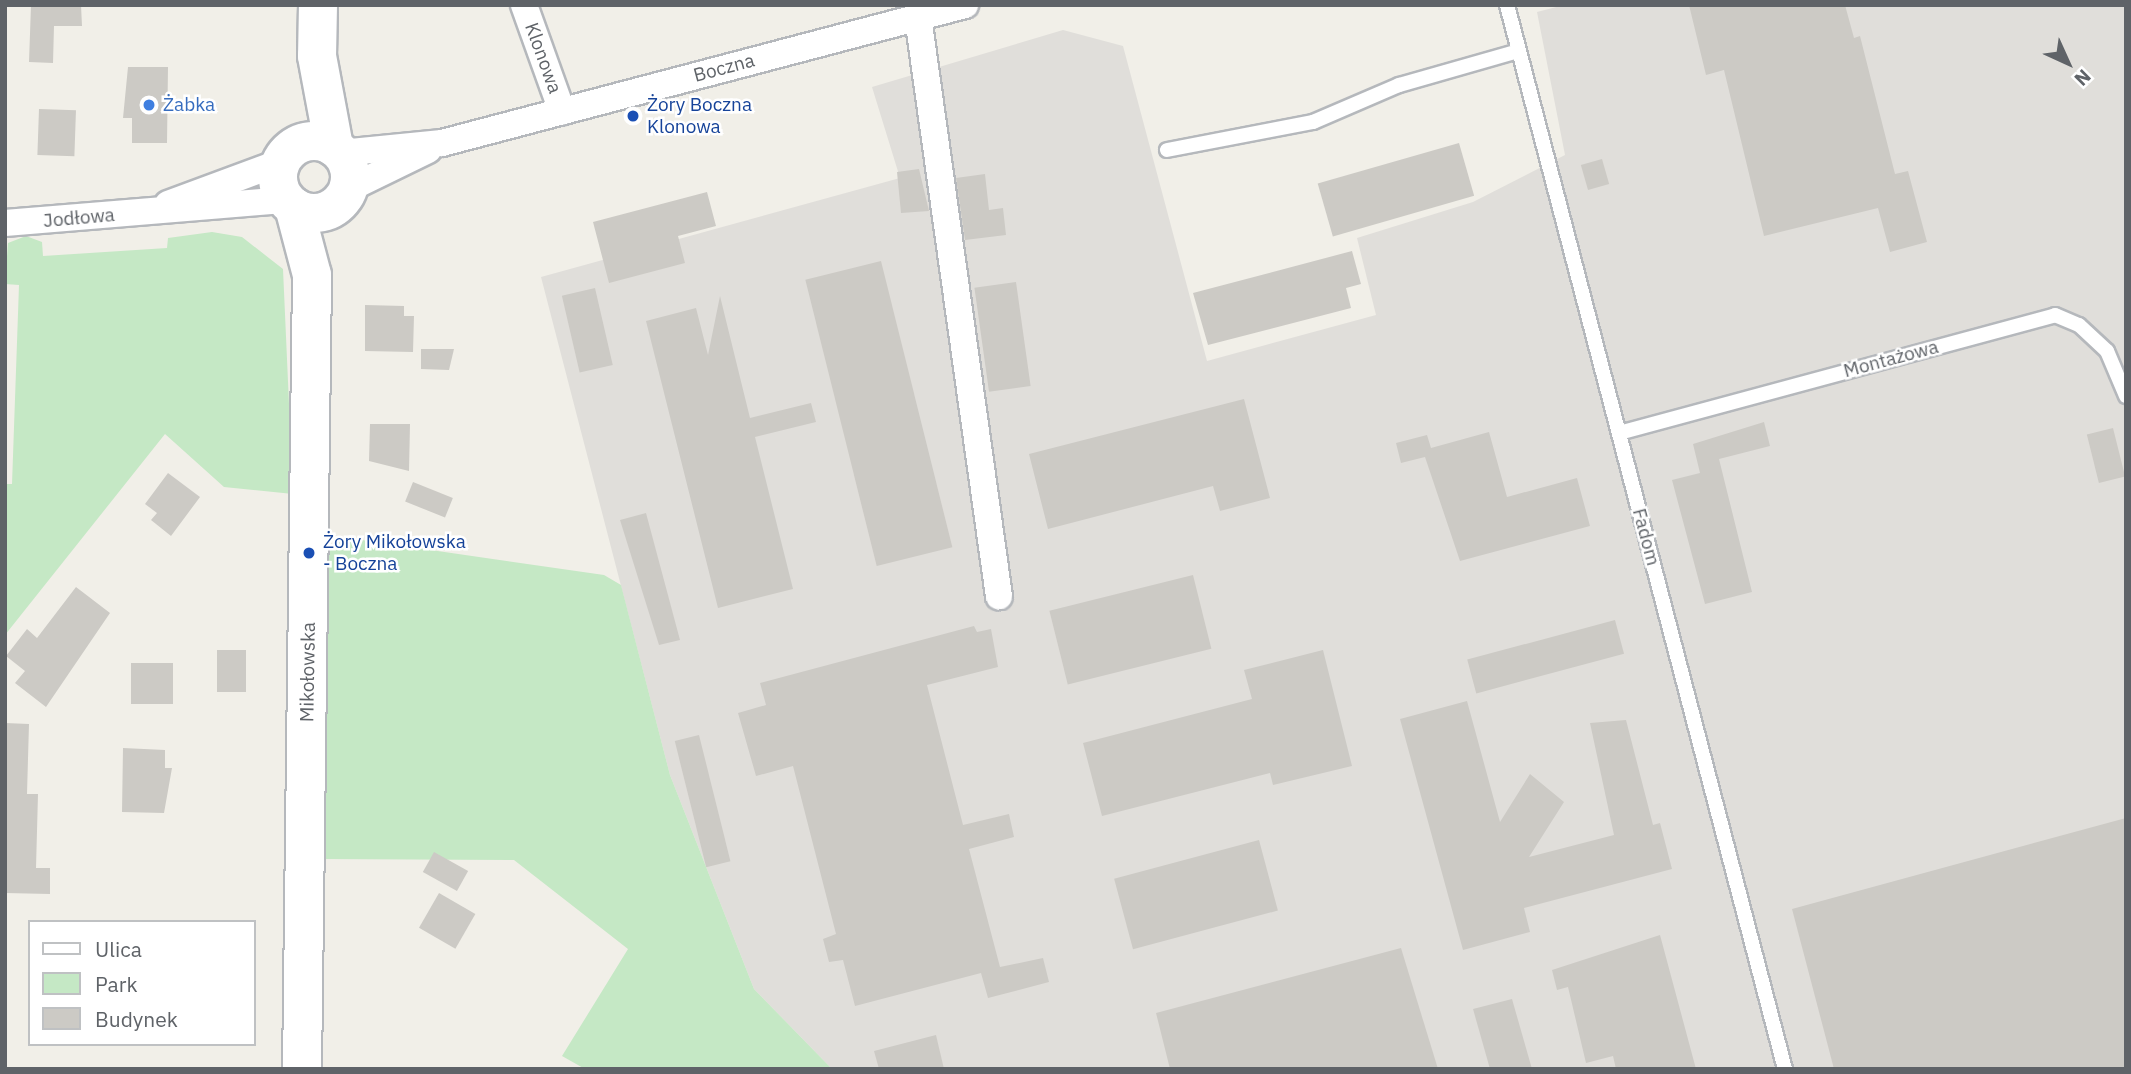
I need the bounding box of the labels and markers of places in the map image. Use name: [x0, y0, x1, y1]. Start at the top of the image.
place label: Żabka: [163, 94, 215, 116]
place label: Żory Boczna Klonowa: [647, 94, 752, 138]
marker: Żabka: [141, 97, 157, 113]
marker: Żory Boczna Klonowa: [625, 108, 641, 124]
place label: Żory Mikołowska - Boczna: [323, 531, 466, 575]
marker: Żory Mikołowska - Boczna: [301, 545, 317, 561]

